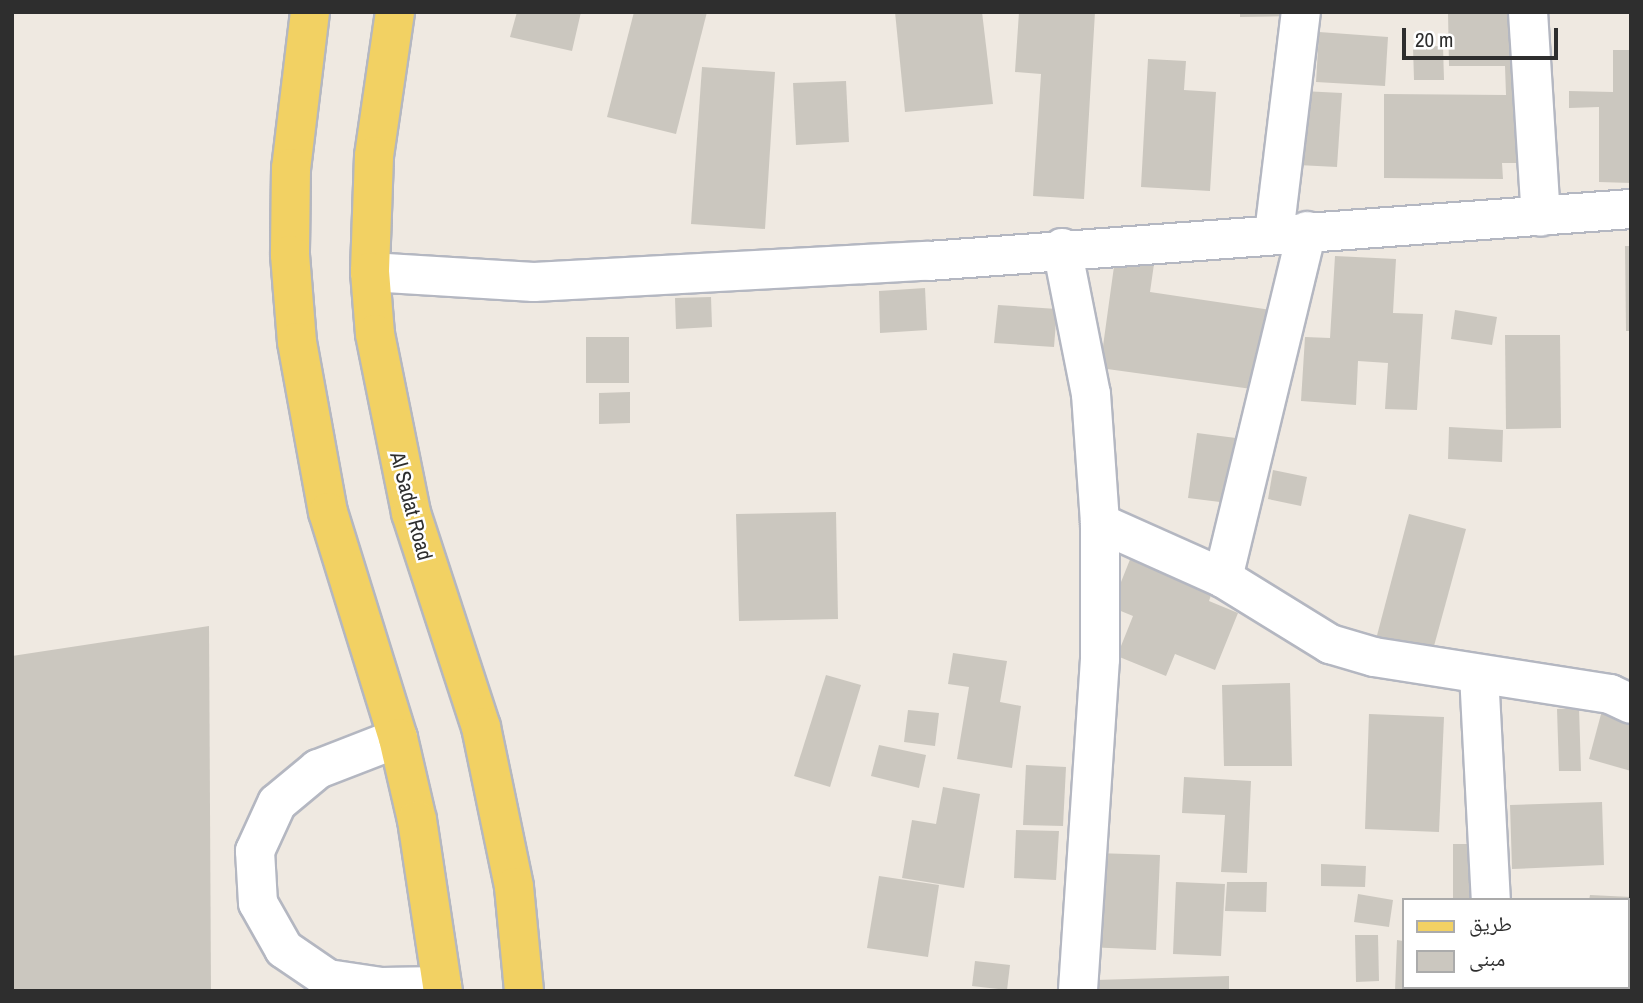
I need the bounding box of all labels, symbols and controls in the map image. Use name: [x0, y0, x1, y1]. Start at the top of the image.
scale bar: [1405, 14, 1561, 58]
text: 20 m: [1415, 25, 1453, 54]
street label: Al Sadat Road: [384, 449, 438, 563]
legend: [1402, 898, 1629, 989]
text: طريق: [1469, 909, 1512, 938]
text: مبنى: [1469, 944, 1505, 973]

